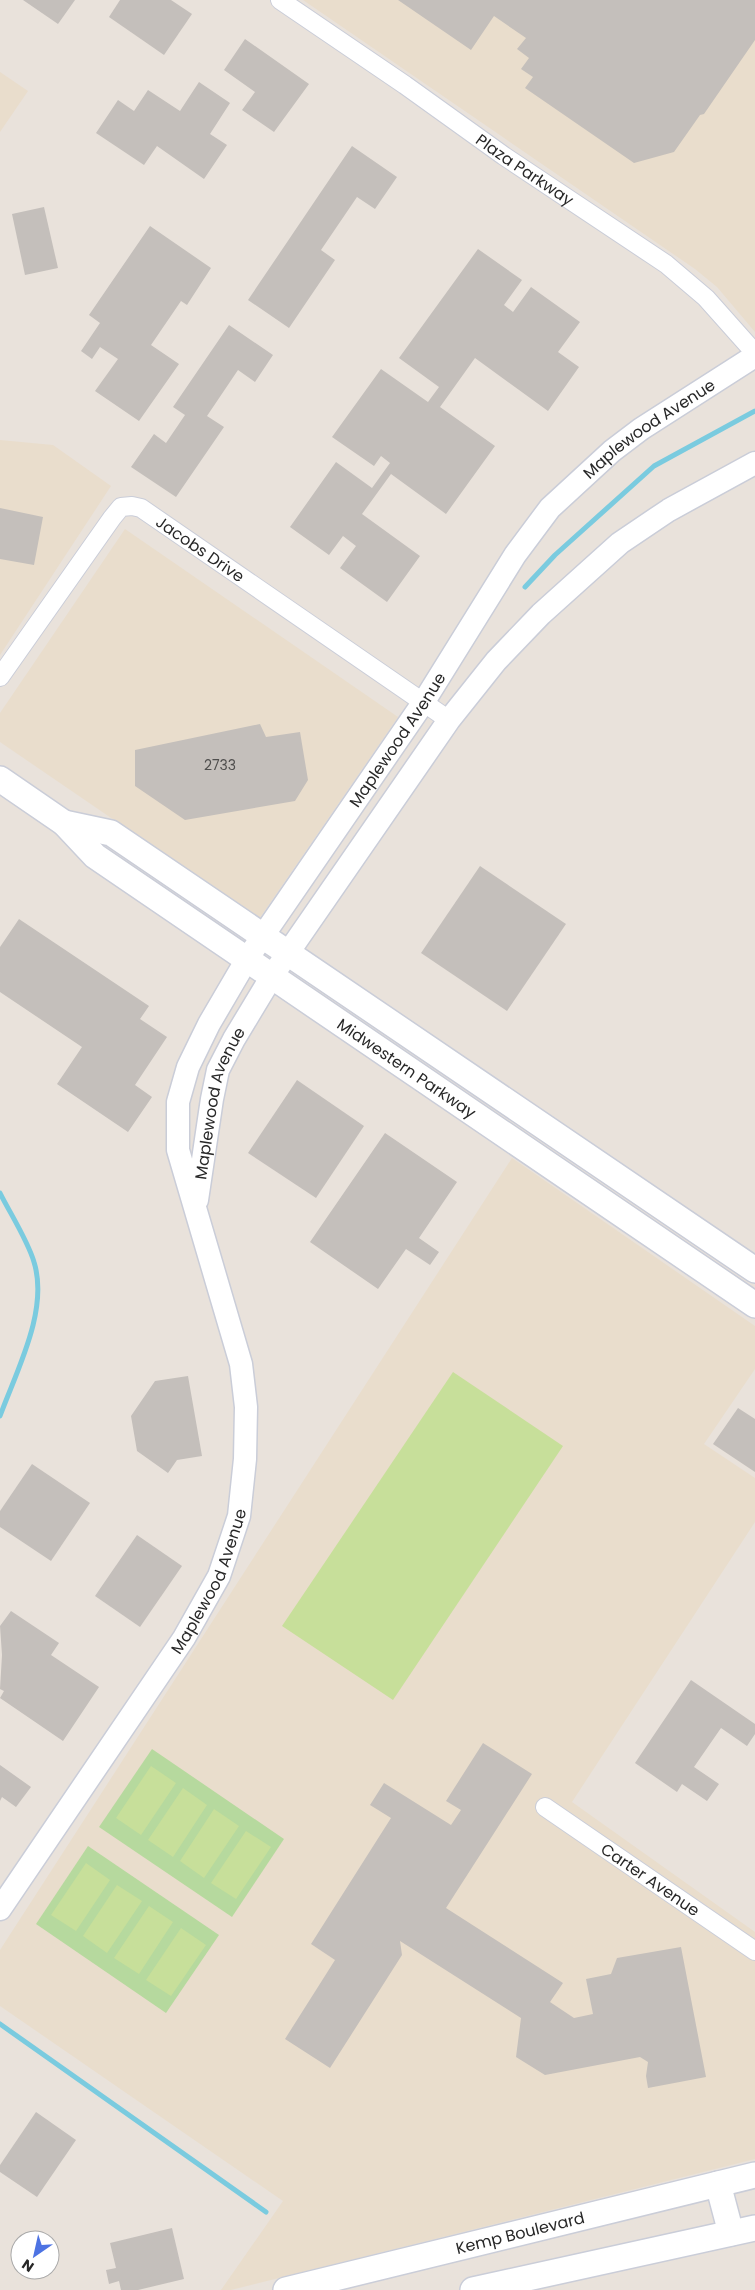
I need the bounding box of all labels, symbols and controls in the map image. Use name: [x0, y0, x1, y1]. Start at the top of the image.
street label: Plaza Parkway: [471, 128, 578, 211]
street label: Maplewood Avenue: [578, 373, 719, 484]
street label: Jacobs Drive: [151, 510, 249, 588]
street label: Maplewood Avenue: [343, 668, 451, 812]
house number: 2733: [204, 755, 236, 775]
street label: Midwestern Parkway: [333, 1013, 481, 1124]
street label: Maplewood Avenue: [189, 1022, 250, 1181]
street label: Maplewood Avenue: [165, 1508, 251, 1658]
street label: Carter Avenue: [597, 1837, 705, 1922]
street label: Kemp Boulevard: [453, 2206, 587, 2259]
north arrow: [10, 2230, 60, 2280]
text: N: [18, 2255, 38, 2277]

